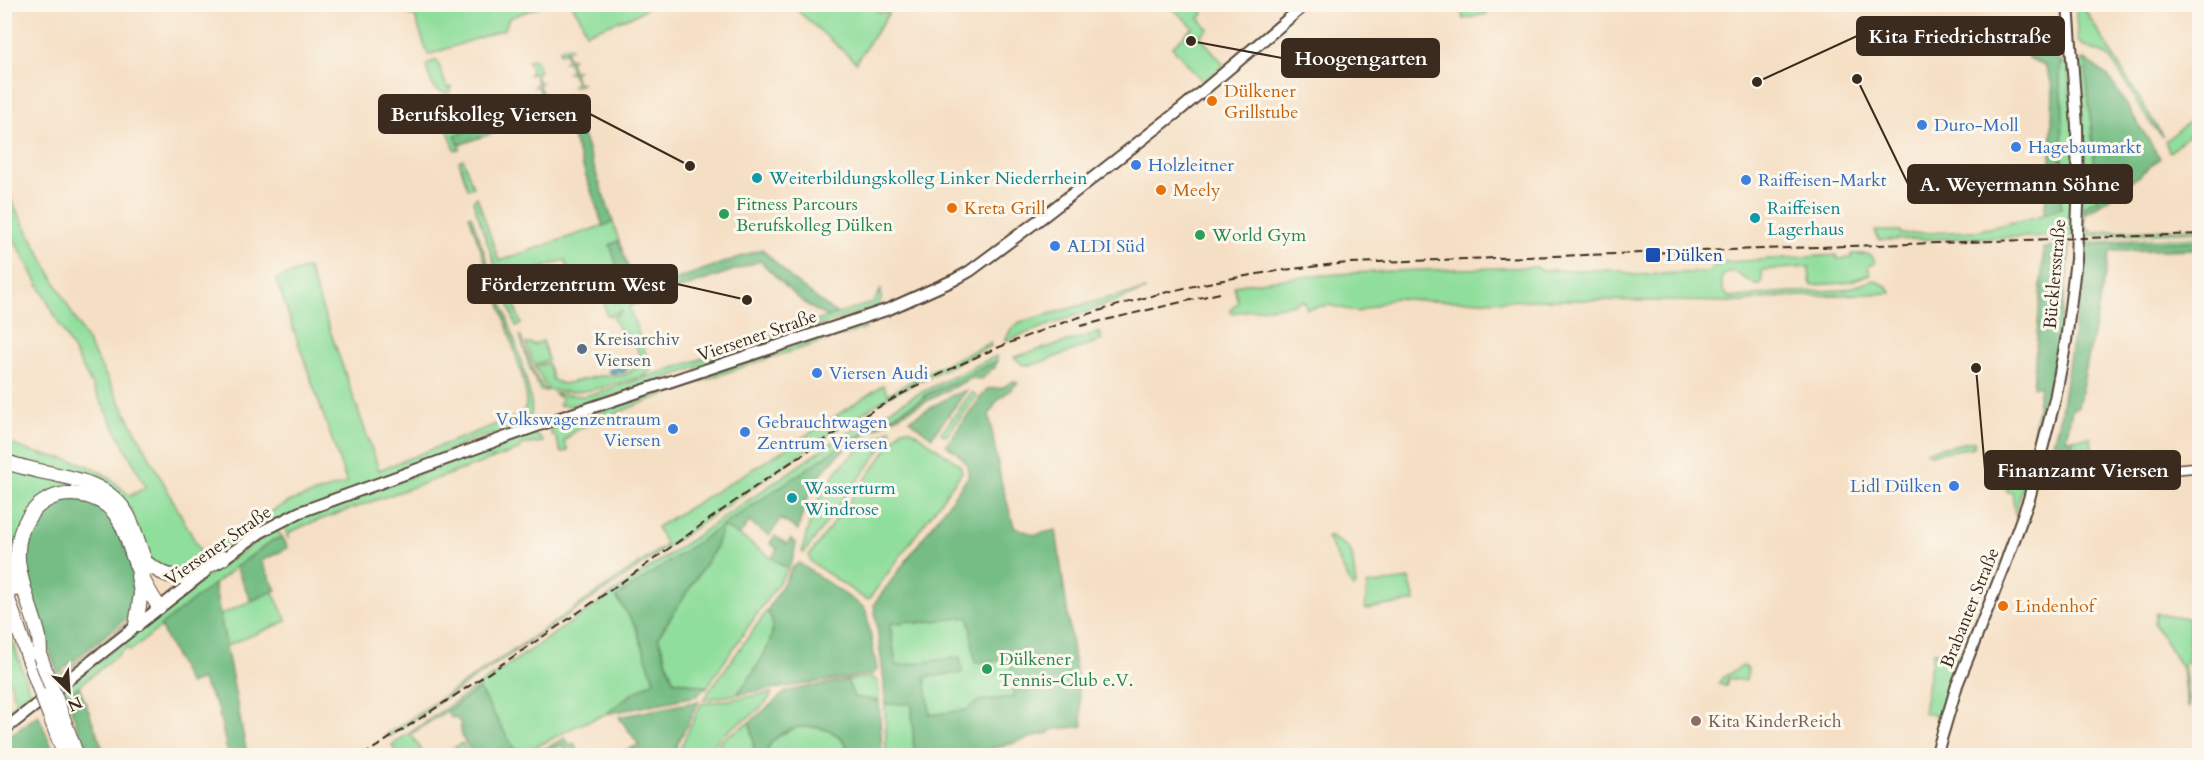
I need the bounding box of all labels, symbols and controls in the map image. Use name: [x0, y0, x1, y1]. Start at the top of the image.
callout: Kita Friedrichstraße: [1857, 17, 2064, 55]
text: Kita Friedrichstraße: [1869, 23, 2051, 50]
callout: Hoogengarten: [1282, 39, 1439, 77]
text: Hoogengarten: [1295, 45, 1428, 72]
place label: Dülkener Grillstube: [1224, 79, 1298, 125]
marker: Dülkener Grillstube: [1205, 94, 1219, 108]
callout: Berufskolleg Viersen: [379, 95, 590, 133]
text: Berufskolleg Viersen: [391, 101, 578, 128]
place label: Duro-Moll: [1934, 113, 2019, 138]
marker: Duro-Moll: [1915, 118, 1929, 132]
place label: Hagebaumarkt: [2028, 135, 2142, 160]
marker: Hagebaumarkt: [2009, 140, 2023, 154]
place label: Holzleitner: [1148, 153, 1234, 178]
marker: Holzleitner: [1129, 158, 1143, 172]
callout: A. Weyermann Söhne: [1908, 165, 2132, 203]
place label: Weiterbildungskolleg Linker Niederrhein: [768, 166, 1088, 191]
place label: Raiffeisen-Markt: [1758, 168, 1887, 193]
marker: Weiterbildungskolleg Linker Niederrhein: [750, 171, 764, 185]
text: A. Weyermann Söhne: [1920, 171, 2120, 198]
marker: Raiffeisen-Markt: [1739, 173, 1753, 187]
place label: Meely: [1173, 178, 1221, 203]
marker: Meely: [1154, 183, 1168, 197]
place label: Fitness Parcours Berufskolleg Dülken: [736, 192, 894, 238]
place label: Kreta Grill: [964, 196, 1046, 221]
place label: Raiffeisen Lagerhaus: [1767, 196, 1844, 242]
marker: Kreta Grill: [945, 201, 959, 215]
marker: Fitness Parcours Berufskolleg Dülken: [717, 207, 731, 221]
marker: Raiffeisen Lagerhaus: [1748, 211, 1762, 225]
street label: Bücklersstraße: [2038, 218, 2072, 330]
place label: World Gym: [1211, 223, 1307, 248]
marker: World Gym: [1193, 228, 1207, 242]
place label: ALDI Süd: [1067, 234, 1145, 259]
marker: ALDI Süd: [1048, 239, 1062, 253]
place label: Dülken: [1666, 243, 1724, 268]
marker: Dülken: [1644, 246, 1662, 264]
callout: Förderzentrum West: [468, 265, 677, 303]
text: Förderzentrum West: [480, 271, 666, 298]
street label: Viersener Straße: [694, 304, 820, 368]
place label: Kreisarchiv Viersen: [594, 327, 681, 373]
marker: Kreisarchiv Viersen: [575, 342, 589, 356]
place label: Viersen Audi: [829, 361, 929, 386]
marker: Viersen Audi: [810, 366, 824, 380]
place label: Volkswagenzentraum Viersen: [496, 407, 662, 453]
place label: Gebrauchtwagen Zentrum Viersen: [757, 410, 889, 456]
marker: Volkswagenzentraum Viersen: [666, 422, 680, 436]
marker: Gebrauchtwagen Zentrum Viersen: [738, 425, 752, 439]
callout: Finanzamt Viersen: [1985, 451, 2180, 489]
text: Finanzamt Viersen: [1997, 457, 2169, 484]
place label: Lidl Dülken: [1850, 474, 1943, 499]
place label: Wasserturm Windrose: [803, 476, 897, 522]
marker: Lidl Dülken: [1947, 479, 1961, 493]
marker: Wasserturm Windrose: [785, 491, 799, 505]
street label: Viersener Straße: [160, 500, 276, 592]
street label: Brabanter Straße: [1935, 544, 2005, 672]
place label: Lindenhof: [2015, 594, 2098, 619]
marker: Lindenhof: [1996, 599, 2010, 613]
place label: Dülkener Tennis-Club e.V.: [999, 647, 1133, 693]
north arrow: [39, 661, 99, 721]
marker: Dülkener Tennis-Club e.V.: [980, 662, 994, 676]
text: N: [64, 691, 86, 717]
place label: Kita KinderReich: [1708, 709, 1842, 734]
marker: Kita KinderReich: [1689, 714, 1703, 728]

